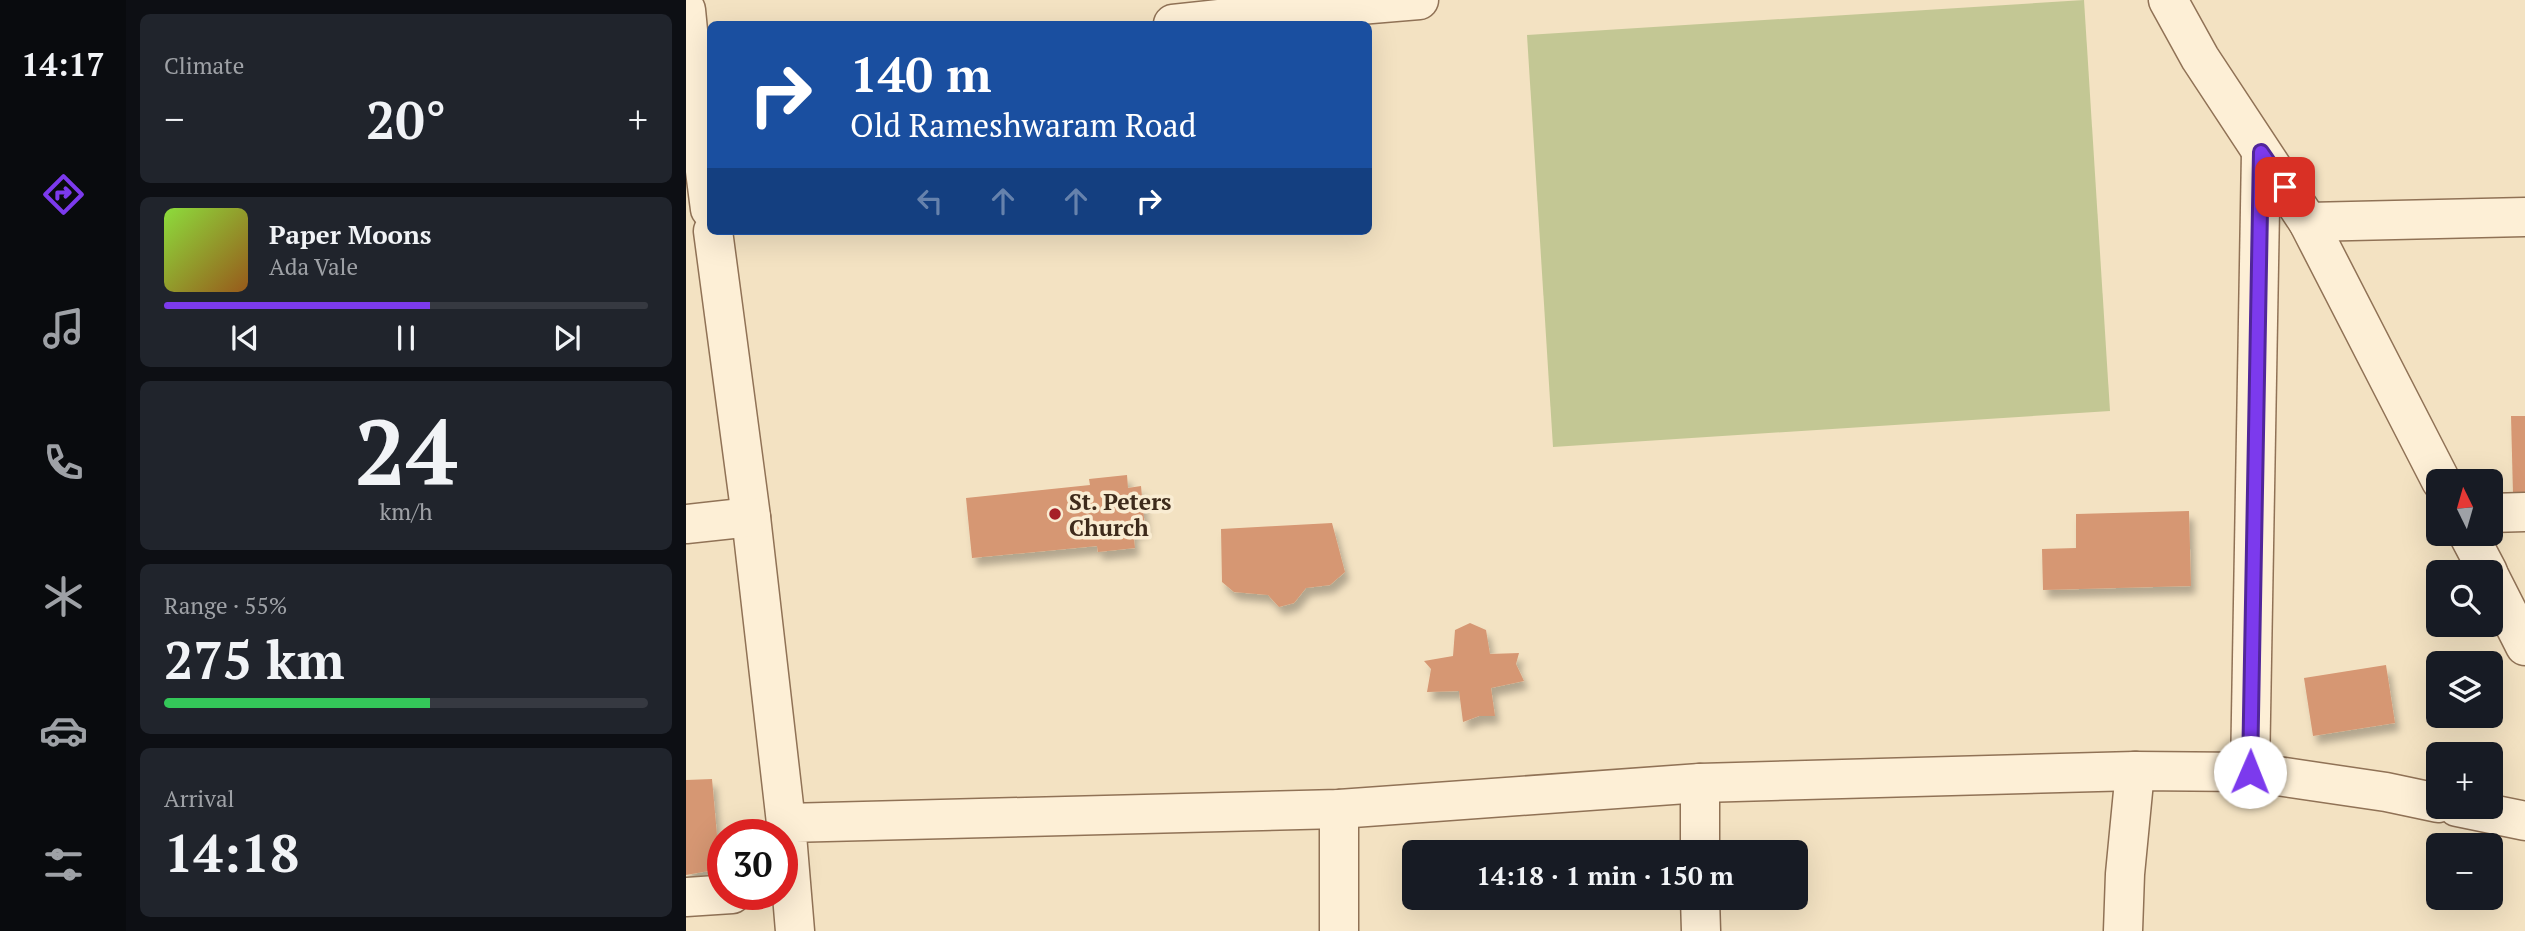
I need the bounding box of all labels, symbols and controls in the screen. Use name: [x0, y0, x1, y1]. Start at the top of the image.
text: 140 m: [850, 41, 992, 106]
text: 14:17: [21, 43, 105, 85]
icon: right: [735, 49, 826, 140]
text: Climate: [164, 50, 244, 81]
text: 20°: [366, 85, 446, 154]
text: −: [164, 94, 184, 144]
text: +: [628, 94, 648, 144]
text: Old Rameshwaram Road: [850, 104, 1196, 146]
pin: [2255, 157, 2315, 217]
icon: arrive: [2266, 168, 2304, 206]
icon: directions: [39, 170, 88, 219]
icon: left: [911, 182, 949, 220]
icon: ahead: [984, 182, 1022, 220]
icon: ahead: [1057, 182, 1095, 220]
icon: right: [1130, 182, 1168, 220]
text: Paper Moons: [269, 217, 432, 251]
text: Ada Vale: [269, 251, 358, 282]
icon: music: [39, 304, 88, 353]
icon: previous: [226, 319, 264, 357]
icon: pause: [387, 319, 425, 357]
icon: next: [548, 319, 586, 357]
text: 24: [355, 390, 457, 511]
icon: phone: [39, 438, 88, 487]
north arrow: [2426, 469, 2502, 546]
map controls: [2426, 469, 2503, 910]
place label: St. Peters Church: [1069, 486, 1171, 543]
text: km/h: [379, 496, 433, 527]
marker: St. Peters Church: [1047, 506, 1063, 522]
button: search: [2426, 560, 2503, 637]
icon: climate: [39, 572, 88, 621]
text: Range · 55%: [164, 590, 287, 621]
text: 275 km: [164, 625, 345, 694]
button: layers: [2426, 651, 2503, 728]
icon: car: [39, 706, 88, 755]
position arrow: [2213, 735, 2287, 809]
button: +: [2426, 742, 2503, 819]
text: Arrival: [164, 783, 235, 814]
text: 14:18: [164, 818, 299, 887]
speed limit sign: 30: [707, 819, 798, 910]
button: −: [2426, 833, 2503, 910]
icon: filters: [39, 840, 88, 889]
text: 14:18 · 1 min · 150 m: [1476, 858, 1734, 892]

